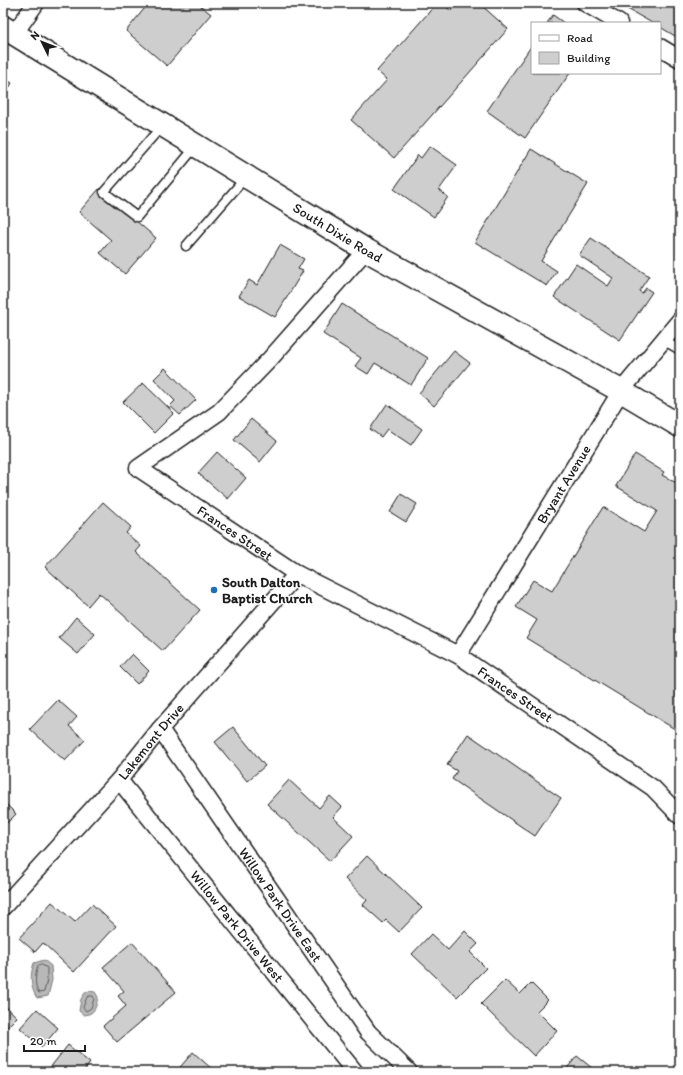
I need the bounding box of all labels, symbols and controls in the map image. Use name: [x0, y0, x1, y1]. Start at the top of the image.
north arrow: [22, 22, 62, 62]
legend: [531, 22, 661, 74]
text: N: [28, 28, 42, 43]
text: Road: [567, 31, 593, 45]
text: Building: [567, 51, 611, 65]
street label: South Dixie Road: [290, 199, 386, 266]
street label: Bryant Avenue: [533, 441, 594, 526]
street label: Frances Street: [194, 501, 276, 564]
place label: South Dalton Baptist Church: [222, 574, 313, 607]
marker: South Dalton Baptist Church: [209, 585, 219, 595]
street label: Frances Street: [474, 662, 556, 726]
street label: Lakemont Drive: [114, 699, 188, 783]
street label: Willow Park Drive East: [235, 844, 326, 965]
street label: Willow Park Drive West: [187, 867, 287, 986]
scale bar: [24, 1027, 85, 1053]
text: 20 m: [30, 1034, 57, 1048]

